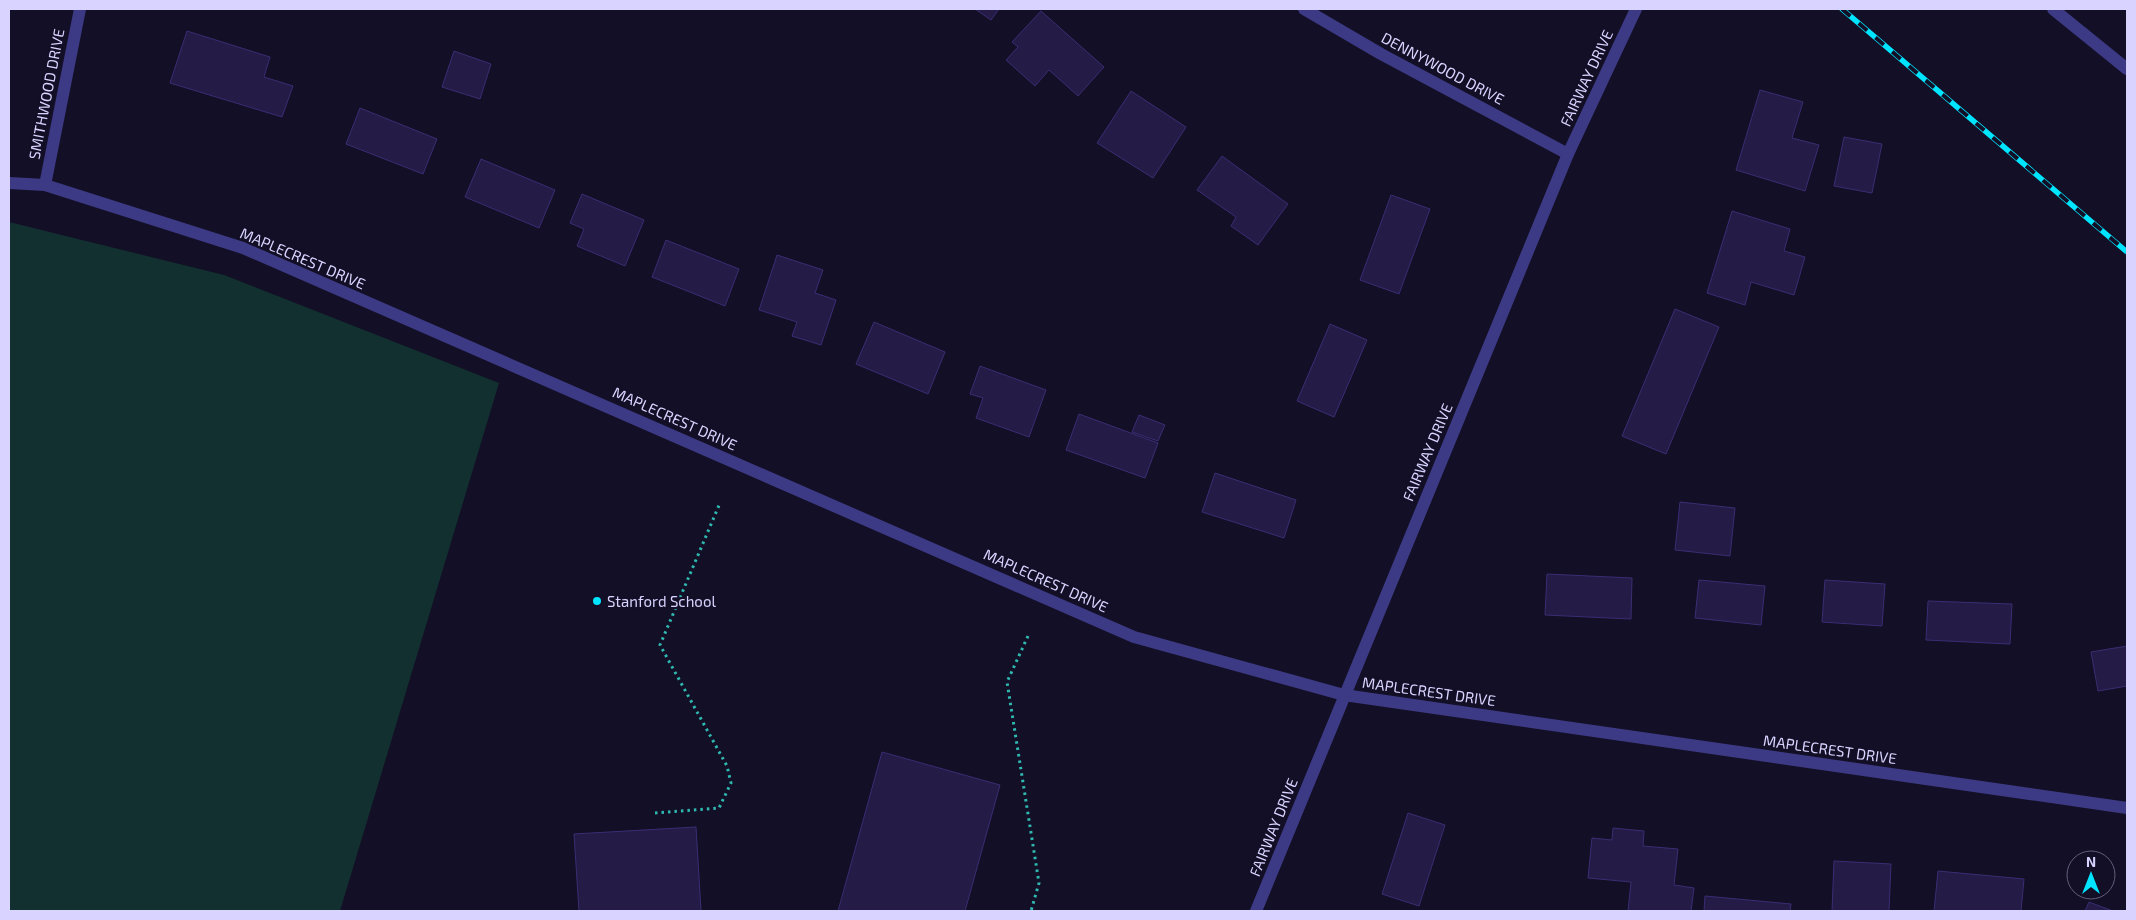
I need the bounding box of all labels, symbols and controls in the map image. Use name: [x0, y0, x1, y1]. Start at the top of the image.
street label: SMITHWOOD DRIVE: [25, 27, 67, 161]
street label: FAIRWAY DRIVE: [1556, 27, 1616, 129]
street label: DENNYWOOD DRIVE: [1379, 28, 1507, 108]
street label: MAPLECREST DRIVE: [238, 223, 368, 293]
street label: MAPLECREST DRIVE: [610, 382, 740, 454]
street label: FAIRWAY DRIVE: [1398, 400, 1456, 504]
street label: MAPLECREST DRIVE: [981, 544, 1111, 616]
place label: Stanford School: [607, 592, 716, 610]
marker: Stanford School: [591, 595, 603, 607]
street label: MAPLECREST DRIVE: [1361, 673, 1497, 709]
street label: MAPLECREST DRIVE: [1762, 731, 1898, 767]
street label: FAIRWAY DRIVE: [1245, 775, 1301, 879]
north arrow: [2066, 850, 2116, 900]
text: N: [2086, 853, 2096, 870]

